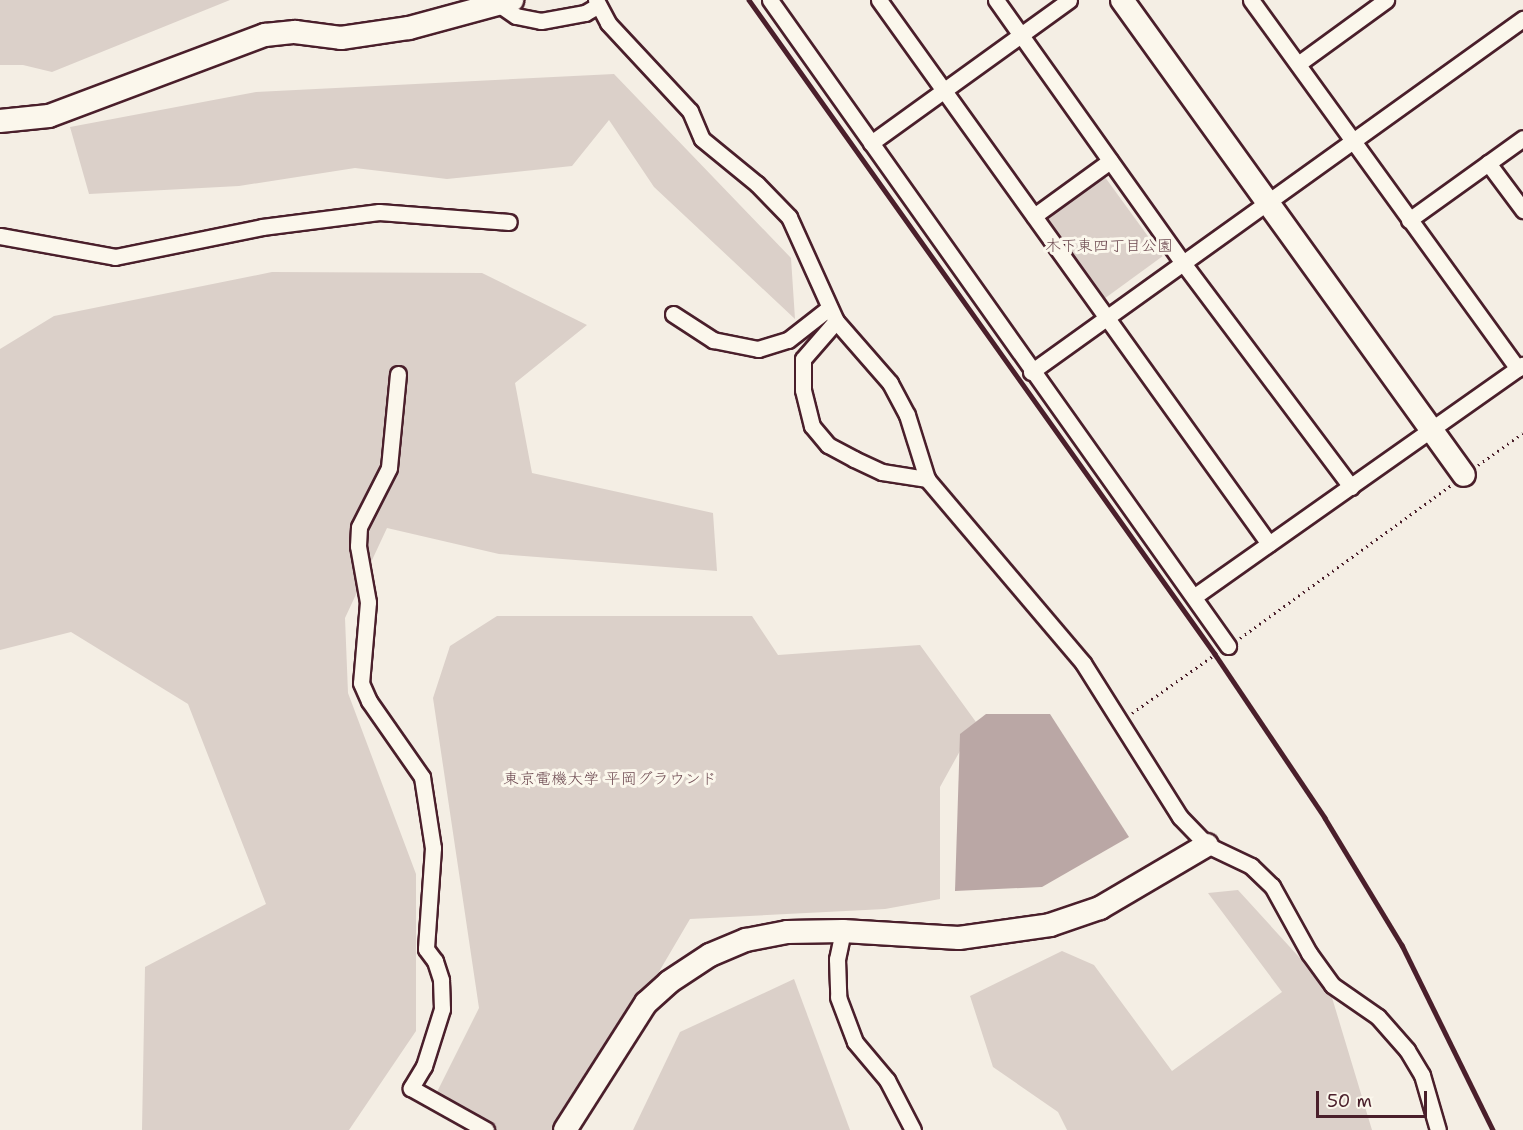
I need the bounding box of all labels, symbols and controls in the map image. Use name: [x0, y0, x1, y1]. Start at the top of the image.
park label: 木下東四丁目公園: [1045, 236, 1173, 256]
park label: 東京電機大学 平岡グラウンド: [503, 769, 717, 789]
scale bar: [1319, 1079, 1430, 1117]
text: 50 m: [1327, 1089, 1372, 1113]

